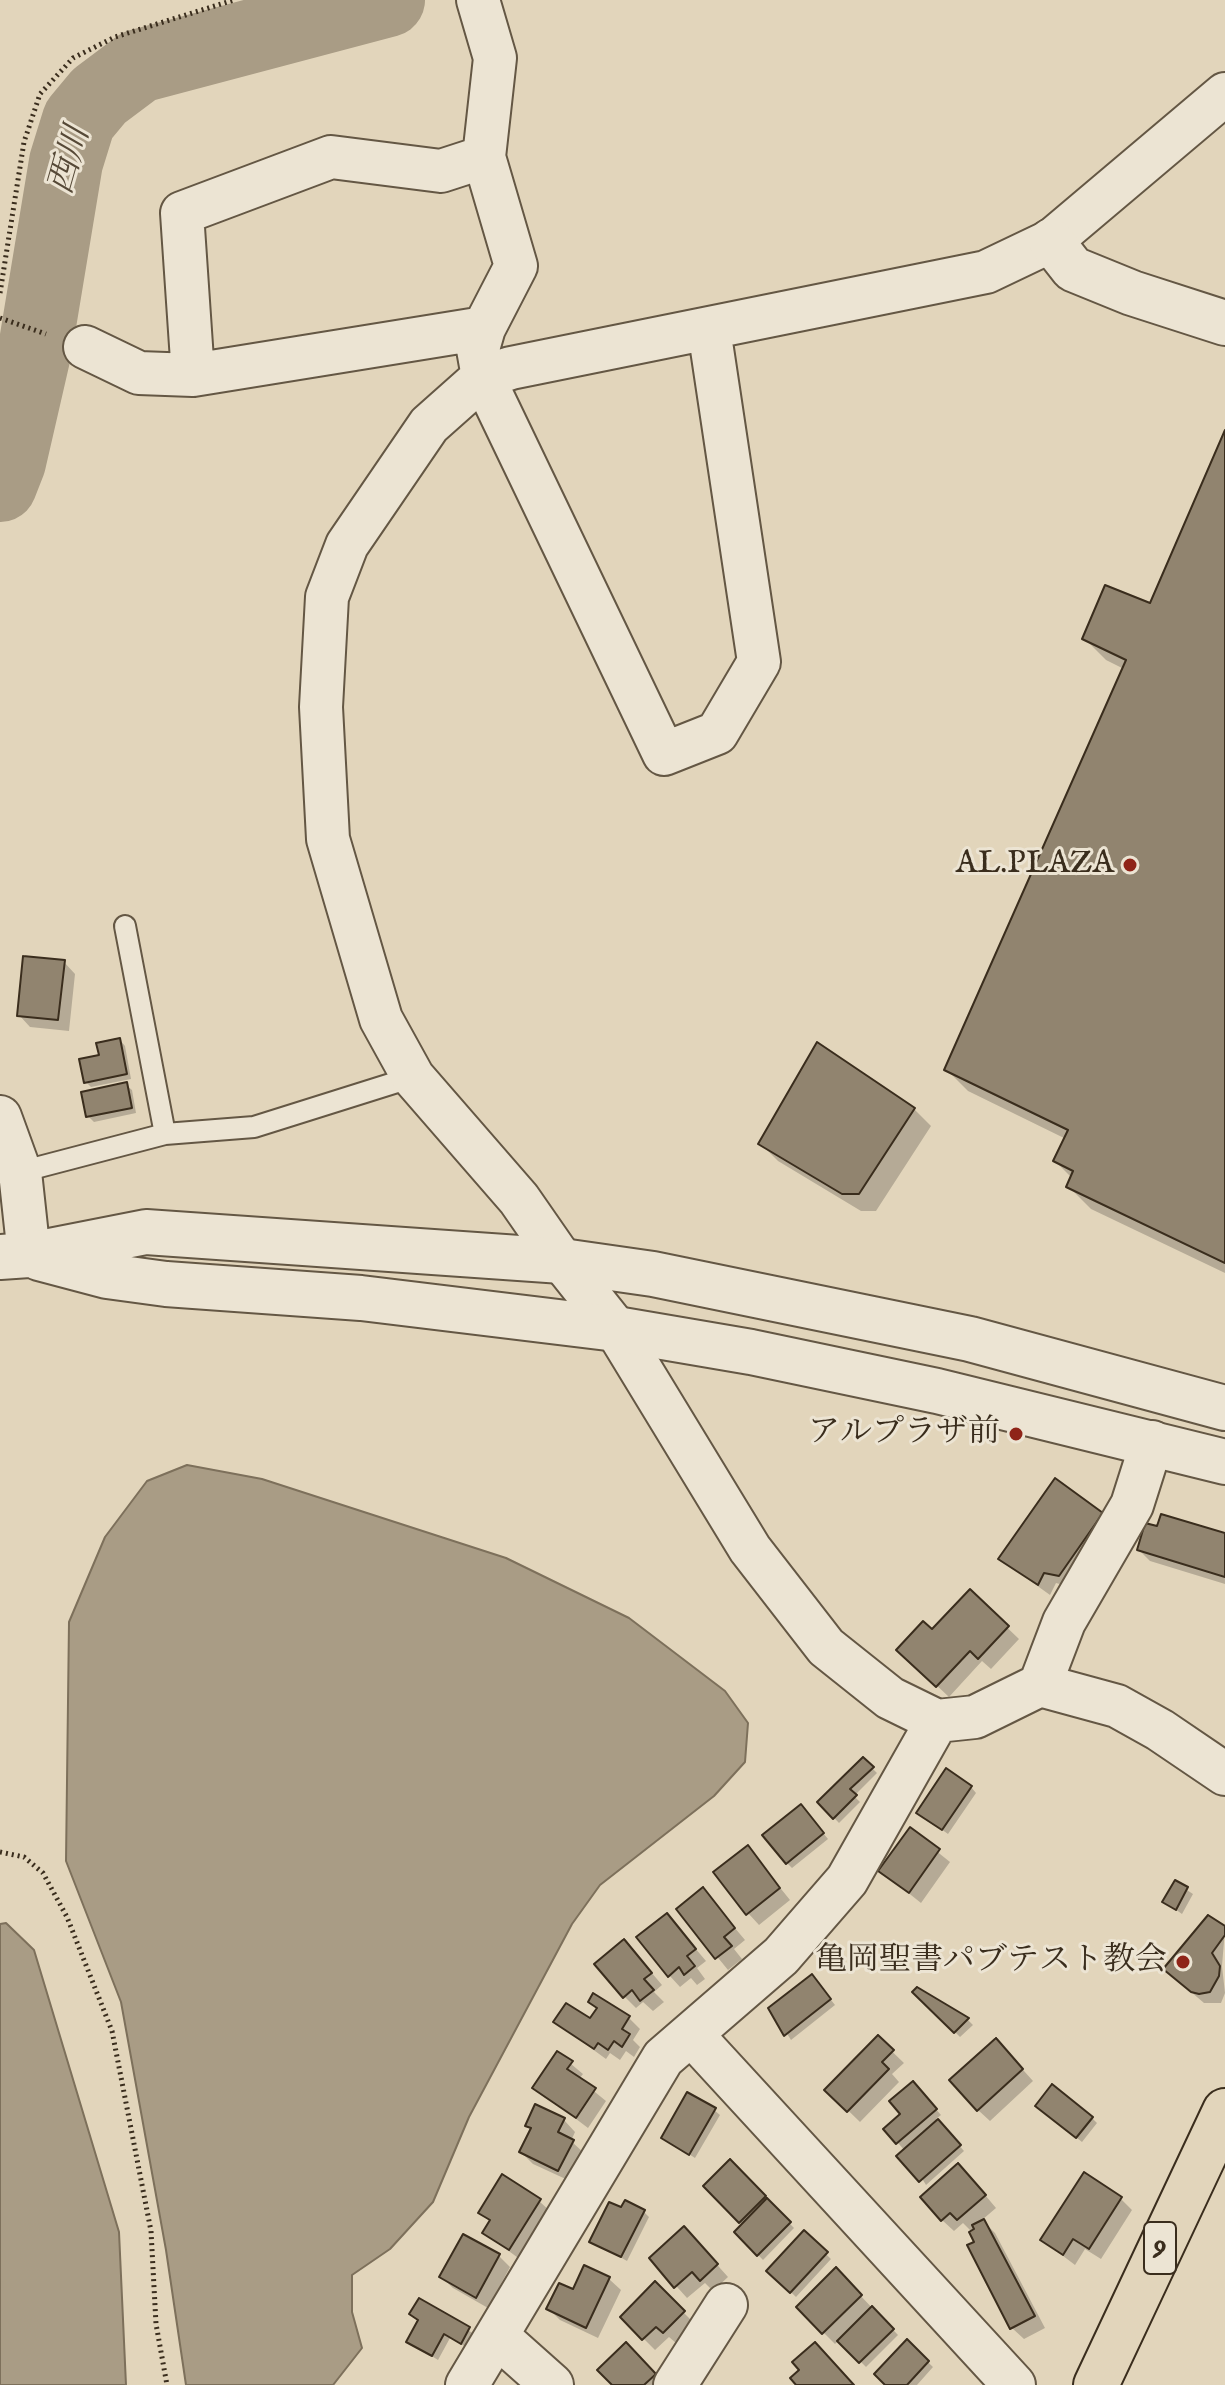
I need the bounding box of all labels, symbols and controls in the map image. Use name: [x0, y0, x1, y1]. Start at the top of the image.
water label: 西川: [43, 123, 101, 199]
place label: AL.PLAZA: [956, 846, 1114, 884]
marker: AL.PLAZA: [1121, 856, 1139, 874]
place label: アルプラザ前: [808, 1415, 1000, 1453]
marker: アルプラザ前: [1007, 1425, 1025, 1443]
place label: 亀岡聖書パブテスト教会: [815, 1943, 1167, 1981]
marker: 亀岡聖書パブテスト教会: [1174, 1953, 1192, 1971]
road number: 9: [1144, 2222, 1176, 2274]

